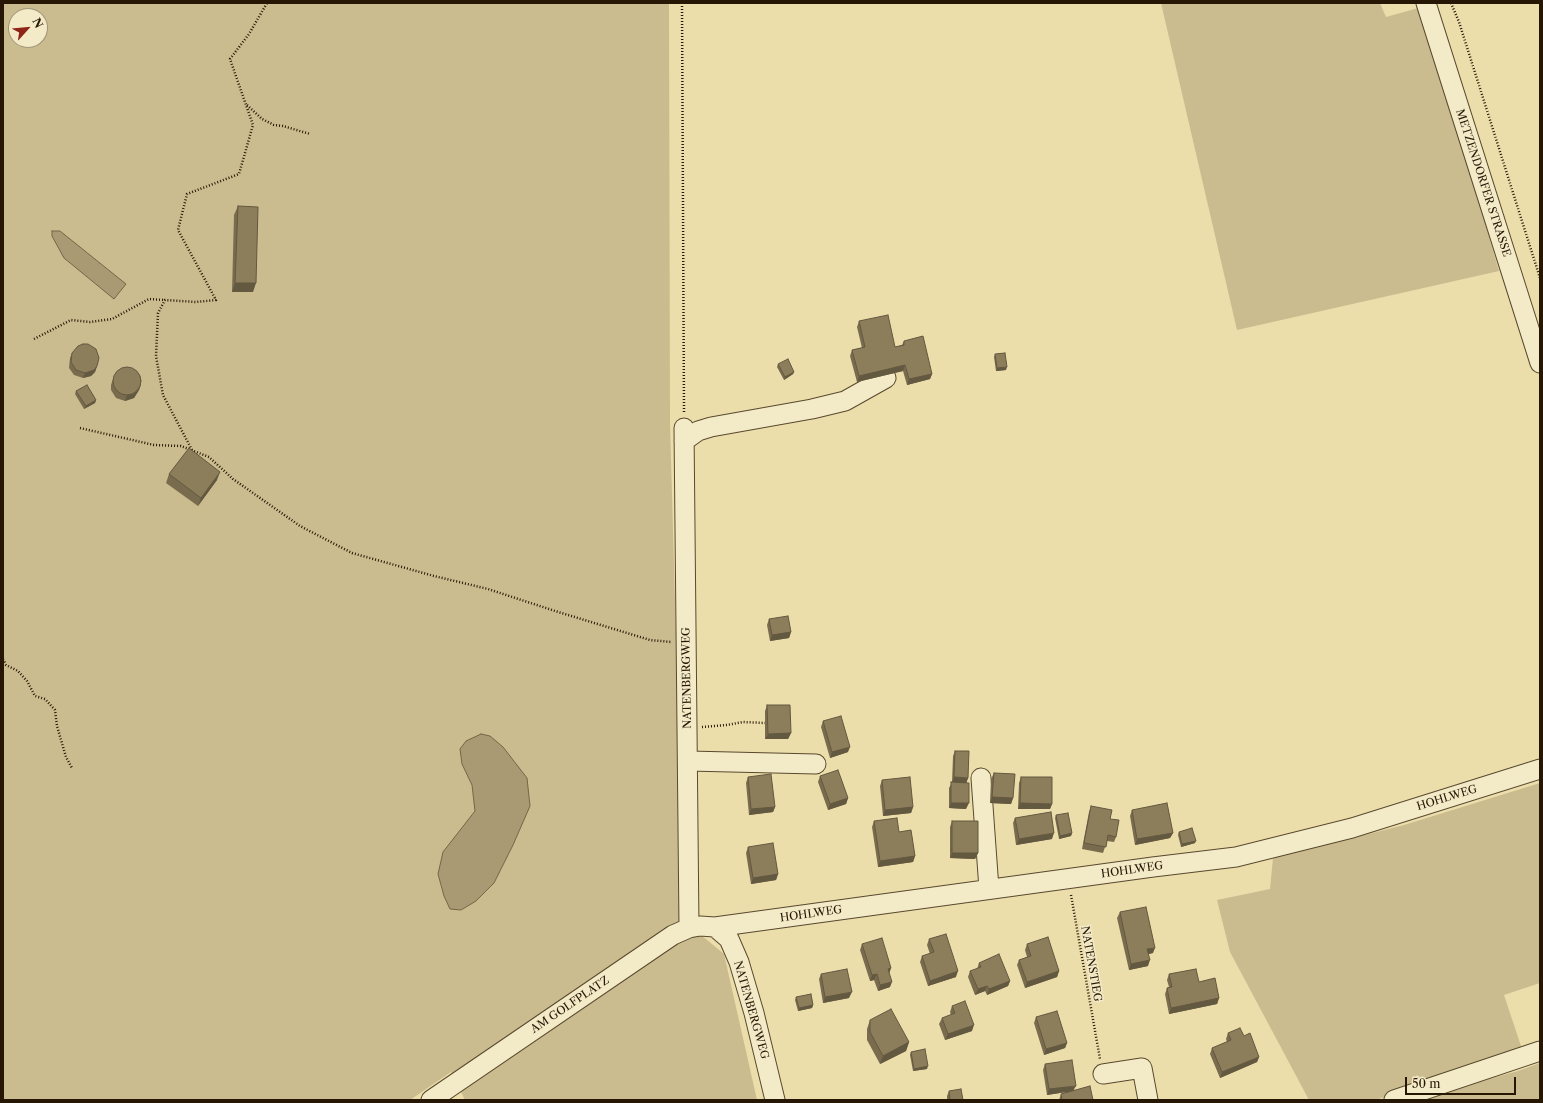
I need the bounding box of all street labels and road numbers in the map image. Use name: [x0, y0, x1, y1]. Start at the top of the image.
street label: METZENDORFER STRASSE: [1453, 108, 1513, 258]
street label: NATENBERGWEG: [680, 627, 694, 729]
street label: HOHLWEG: [1415, 783, 1479, 813]
street label: HOHLWEG: [1100, 859, 1164, 881]
street label: HOHLWEG: [779, 903, 843, 925]
street label: NATENSTIEG: [1078, 925, 1104, 1003]
street label: NATENBERGWEG: [731, 959, 771, 1061]
street label: AM GOLFPLATZ: [528, 974, 612, 1036]

